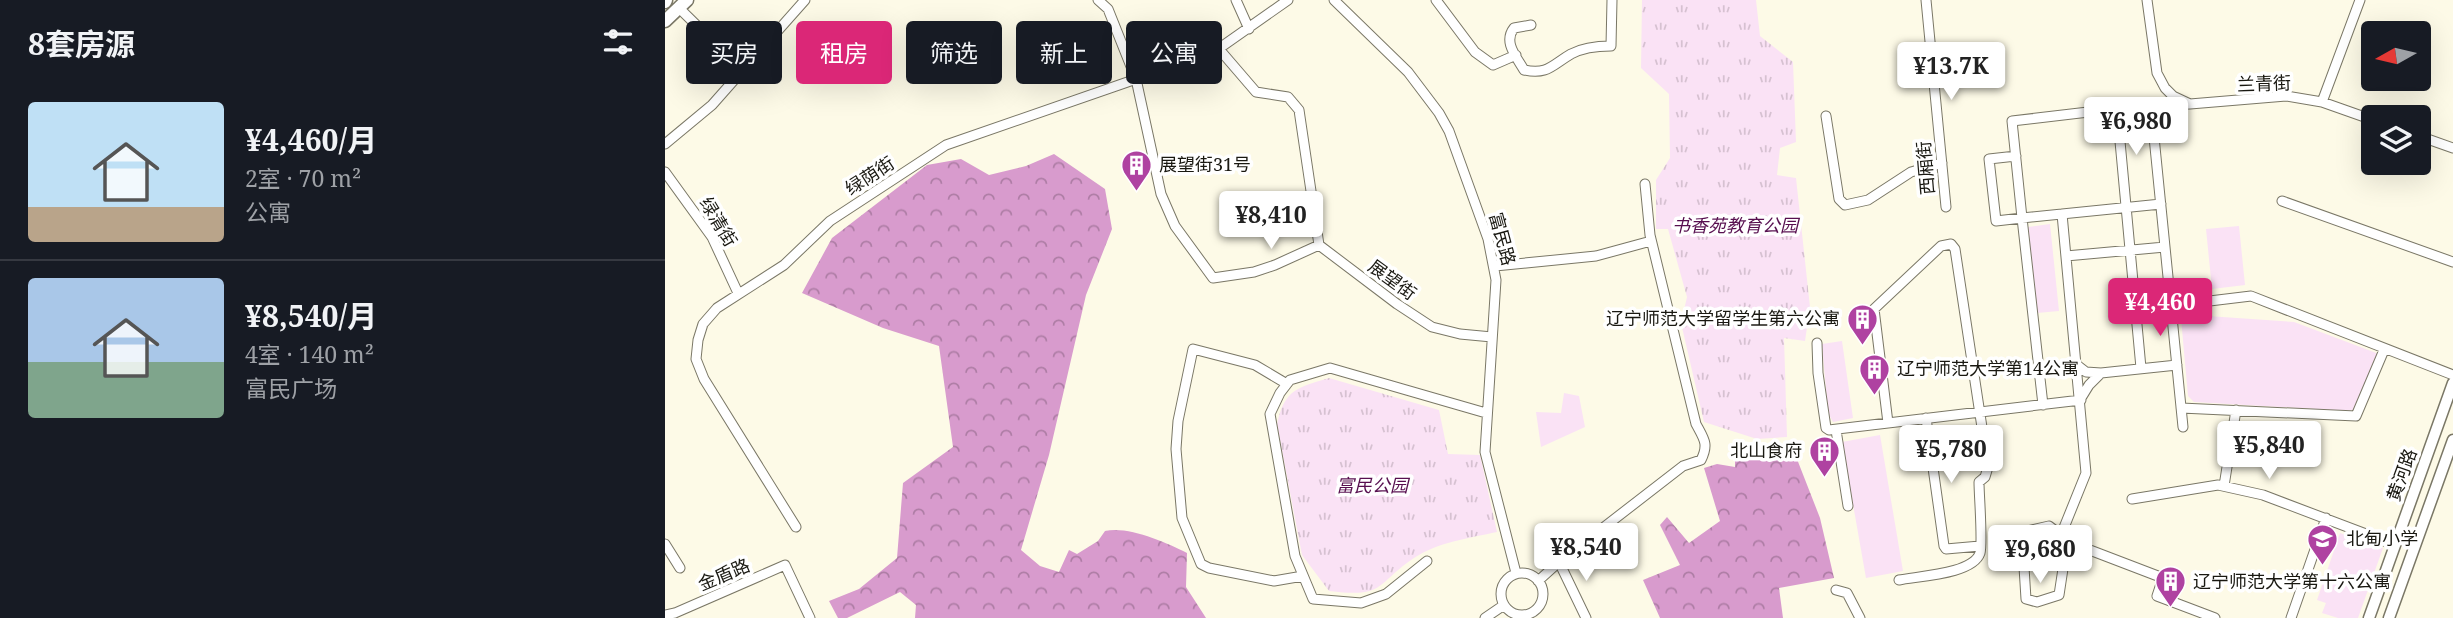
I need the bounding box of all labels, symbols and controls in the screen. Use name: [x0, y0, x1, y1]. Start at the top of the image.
chip: 买房: [686, 21, 782, 84]
chip: 租房: [796, 21, 892, 84]
chip: 筛选: [906, 21, 1002, 84]
chip: 新上: [1016, 21, 1112, 84]
chip: 公寓: [1126, 21, 1222, 84]
north arrow: [2361, 21, 2431, 91]
map controls: [2361, 21, 2431, 175]
text: 8套房源: [28, 23, 135, 64]
icon: filters: [599, 23, 637, 61]
pin: ¥13.7K: [1894, 42, 2008, 102]
text: ¥13.7K: [1913, 49, 1989, 81]
street label: 兰青街: [2237, 70, 2291, 96]
pin: ¥6,980: [2079, 97, 2193, 157]
text: ¥6,980: [2100, 104, 2172, 136]
button: layers: [2361, 105, 2431, 175]
text: ¥4,460/月: [245, 119, 377, 160]
icon: home: [84, 130, 168, 214]
street label: 西厢街: [1911, 140, 1939, 196]
building icon: 展望街31号: [1119, 148, 1153, 192]
street label: 绿荫街: [840, 150, 899, 200]
place label: 展望街31号: [1159, 152, 1251, 176]
text: 2室 · 70 m²: [245, 162, 361, 194]
pin: ¥8,410: [1214, 191, 1328, 251]
street label: 绿清街: [695, 192, 743, 251]
text: 公寓: [245, 196, 291, 228]
text: ¥8,410: [1235, 198, 1307, 230]
street label: 富民路: [1484, 210, 1522, 268]
park label: 书香苑教育公园: [1672, 213, 1801, 237]
street label: 展望街: [1364, 254, 1421, 305]
pin: ¥4,460: [2103, 278, 2217, 338]
text: ¥4,460: [2124, 285, 2196, 317]
text: ¥8,540/月: [245, 295, 377, 336]
building icon: 辽宁师范大学留学生第六公寓: [1846, 302, 1880, 346]
icon: home: [84, 306, 168, 390]
place label: 辽宁师范大学留学生第六公寓: [1606, 306, 1840, 330]
text: 4室 · 140 m²: [245, 338, 374, 370]
building icon: 辽宁师范大学第14公寓: [1857, 352, 1891, 396]
place label: 辽宁师范大学第14公寓: [1897, 356, 2079, 380]
text: 富民广场: [245, 372, 337, 404]
pin: ¥5,840: [2212, 421, 2326, 481]
pin: ¥5,780: [1894, 426, 2008, 485]
text: ¥5,840: [2233, 428, 2305, 460]
text: ¥5,780: [1915, 432, 1987, 464]
building icon: 北山食府: [1808, 434, 1842, 478]
place label: 北山食府: [1730, 438, 1802, 462]
street label: 黄河路: [2381, 445, 2422, 504]
park label: 富民公园: [1336, 473, 1411, 497]
school or university icon: 北甸小学: [2306, 522, 2340, 566]
pin: ¥8,540: [1529, 524, 1643, 583]
pin: ¥9,680: [1983, 526, 2097, 585]
place label: 北甸小学: [2346, 526, 2418, 550]
text: ¥8,540: [1550, 530, 1622, 562]
text: ¥9,680: [2004, 532, 2076, 564]
street label: 金盾路: [694, 552, 753, 596]
building icon: 辽宁师范大学第十六公寓: [2153, 565, 2187, 609]
place label: 辽宁师范大学第十六公寓: [2193, 569, 2391, 593]

